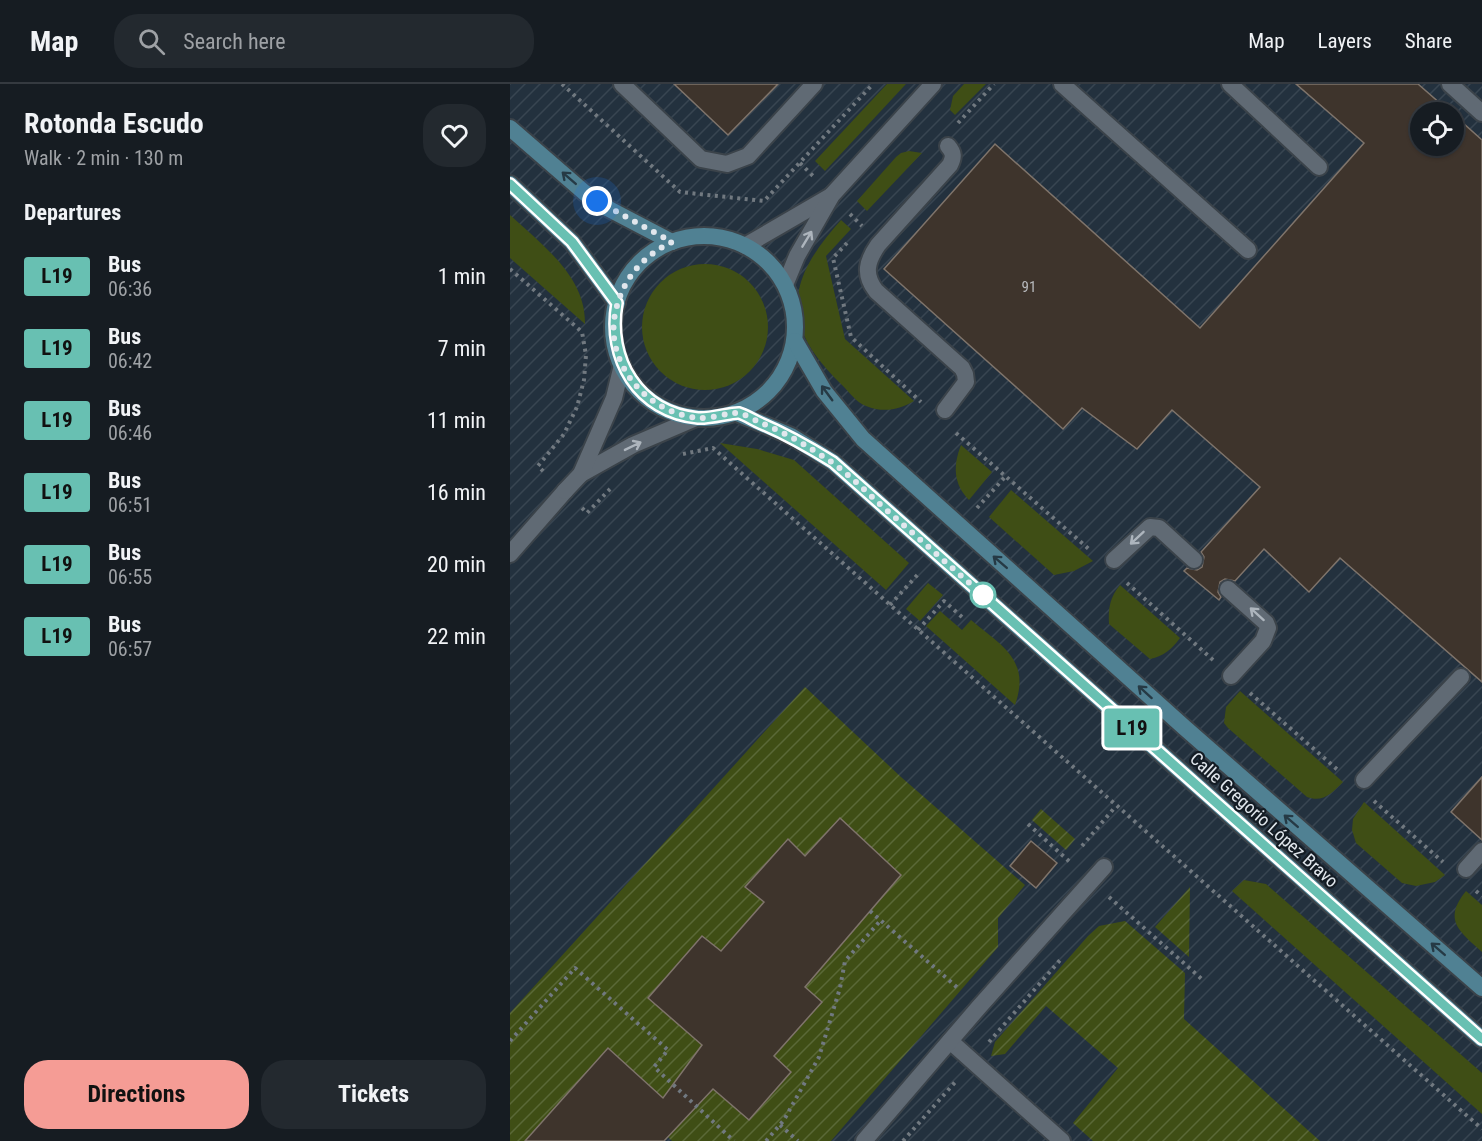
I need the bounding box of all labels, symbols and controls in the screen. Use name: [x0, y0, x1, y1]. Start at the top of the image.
search box: [114, 14, 534, 68]
text: Map: [30, 25, 78, 58]
icon: search: [135, 25, 168, 58]
text: Search here: [183, 29, 286, 54]
text: Map: [1248, 29, 1285, 53]
text: Layers: [1318, 29, 1372, 53]
text: Share: [1405, 29, 1452, 53]
map controls: [1410, 102, 1464, 156]
button: locate: [1410, 102, 1464, 156]
button: heart: [423, 104, 486, 167]
text: Rotonda Escudo: [24, 107, 204, 140]
text: Walk · 2 min · 130 m: [24, 146, 183, 170]
one-way arrow: [561, 172, 577, 185]
your location: [582, 186, 612, 216]
text: Departures: [24, 200, 121, 225]
one-way arrow: [801, 231, 813, 248]
text: Bus: [108, 252, 141, 277]
text: L19: [41, 264, 73, 288]
text: 1 min: [438, 264, 486, 289]
text: 06:36: [108, 277, 152, 301]
house number: 91: [1022, 278, 1036, 296]
text: Bus: [108, 324, 141, 349]
text: L19: [41, 336, 73, 360]
text: 7 min: [438, 336, 486, 361]
text: 06:42: [108, 349, 152, 373]
one-way arrow: [821, 386, 833, 402]
text: Bus: [108, 396, 141, 421]
text: L19: [41, 408, 73, 432]
text: 11 min: [427, 408, 486, 433]
text: 06:46: [108, 421, 152, 445]
one-way arrow: [623, 440, 641, 452]
text: Bus: [108, 468, 141, 493]
text: L19: [41, 480, 73, 504]
text: 16 min: [427, 480, 486, 505]
text: 06:51: [108, 493, 152, 517]
one-way arrow: [1130, 531, 1145, 545]
text: Bus: [108, 540, 141, 565]
text: L19: [41, 552, 73, 576]
text: 20 min: [427, 552, 486, 577]
one-way arrow: [993, 555, 1008, 569]
text: 06:55: [108, 565, 152, 589]
unlabelled marker: [970, 582, 996, 608]
one-way arrow: [1250, 607, 1265, 621]
text: Bus: [108, 612, 141, 637]
text: L19: [41, 624, 73, 648]
text: 22 min: [427, 624, 486, 649]
text: 06:57: [108, 637, 152, 661]
one-way arrow: [1138, 685, 1153, 699]
line badge: L19: [1098, 708, 1166, 748]
text: L19: [1116, 716, 1148, 740]
street label: Calle Gregorio López Bravo: [1186, 748, 1343, 892]
one-way arrow: [1284, 814, 1299, 828]
one-way arrow: [1431, 942, 1446, 956]
button: Directions: [24, 1060, 249, 1129]
button: Tickets: [261, 1060, 486, 1129]

